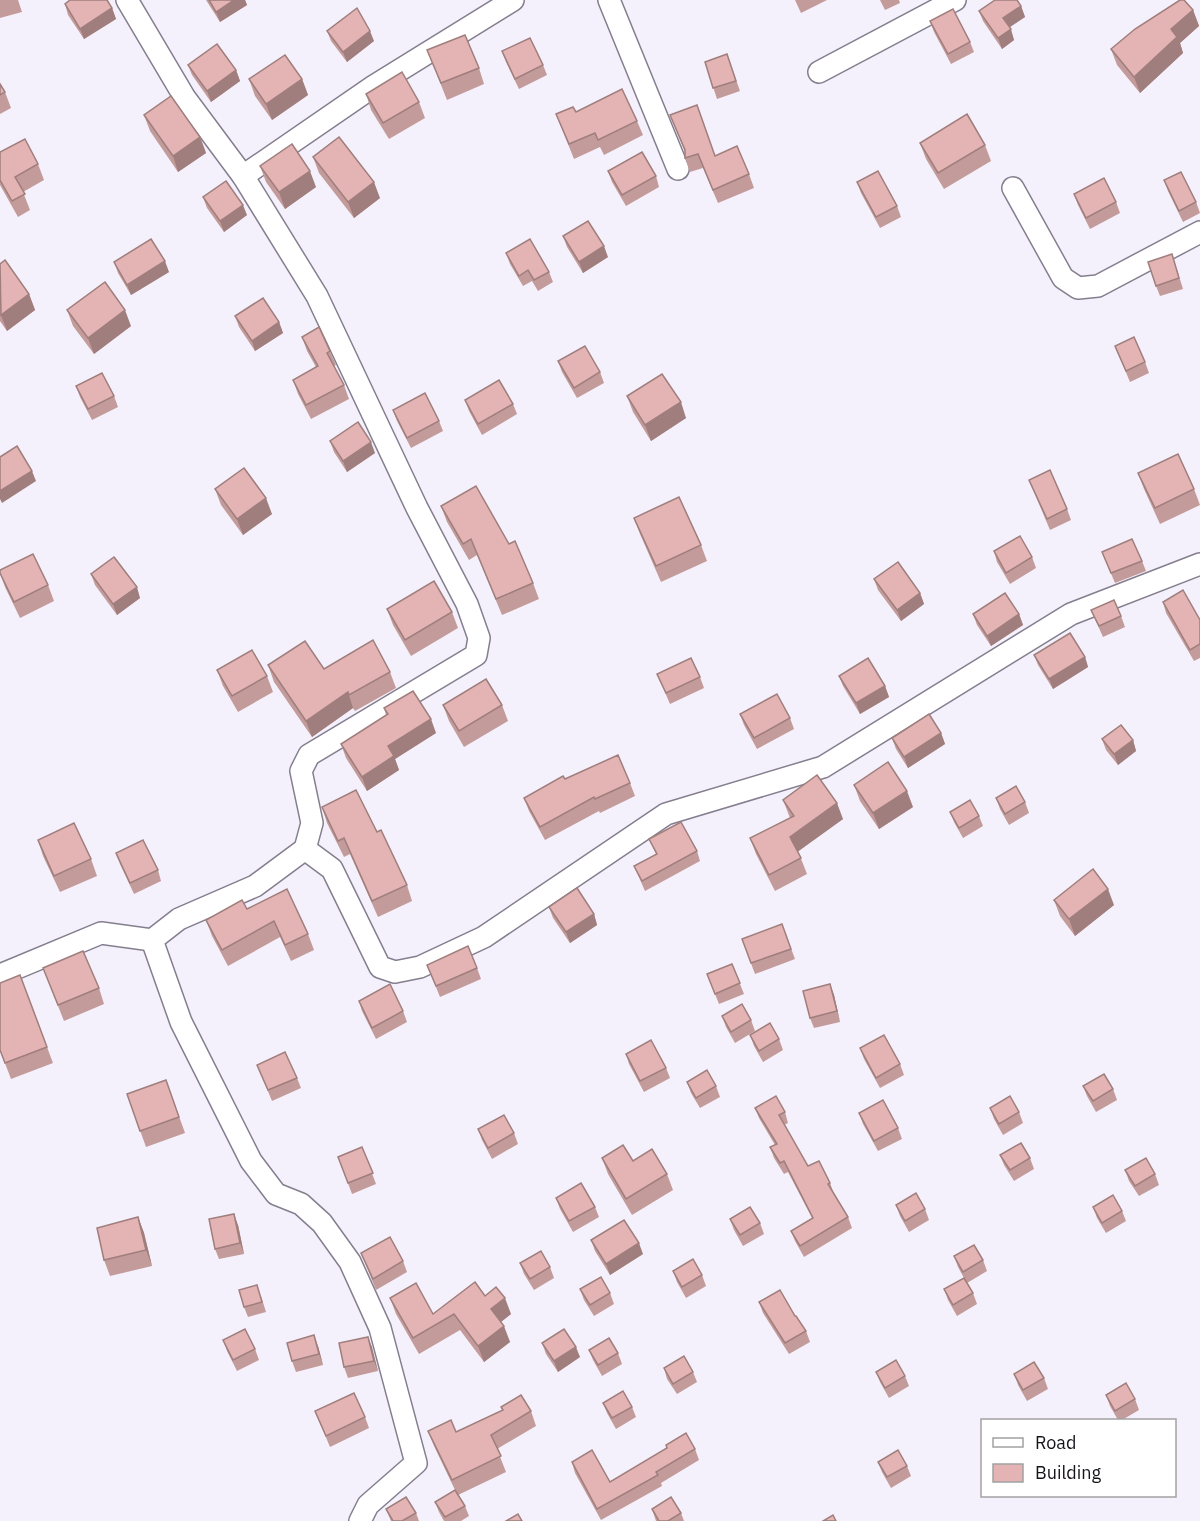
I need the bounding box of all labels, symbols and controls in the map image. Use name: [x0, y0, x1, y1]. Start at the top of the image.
legend: [981, 1419, 1176, 1497]
text: Road: [1035, 1431, 1076, 1454]
text: Building: [1035, 1461, 1102, 1484]

